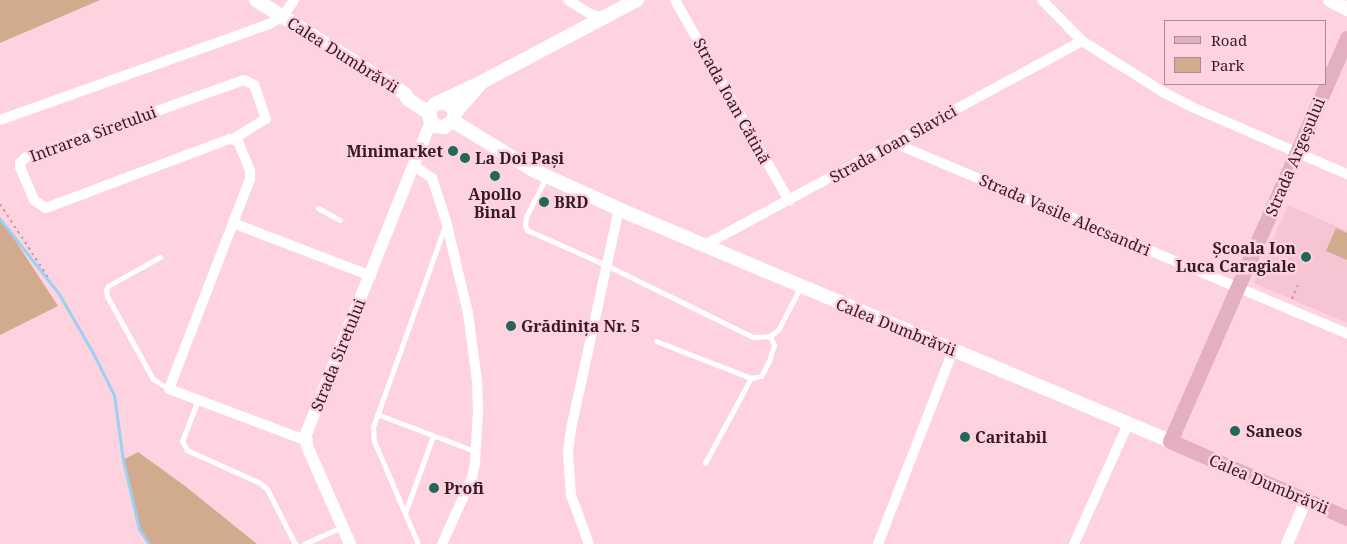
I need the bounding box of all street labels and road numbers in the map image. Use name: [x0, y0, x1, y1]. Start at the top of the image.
street label: Calea Dumbrăvii: [284, 13, 402, 97]
street label: Strada Ioan Cătină: [689, 35, 775, 167]
street label: Strada Argeșului: [1261, 95, 1329, 219]
street label: Strada Ioan Slavici: [826, 101, 960, 187]
street label: Intrarea Siretului: [27, 102, 159, 166]
street label: Strada Vasile Alecsandri: [977, 170, 1153, 260]
street label: Calea Dumbrăvii: [833, 294, 959, 360]
street label: Strada Siretului: [307, 296, 369, 414]
street label: Calea Dumbrăvii: [1206, 450, 1332, 518]

